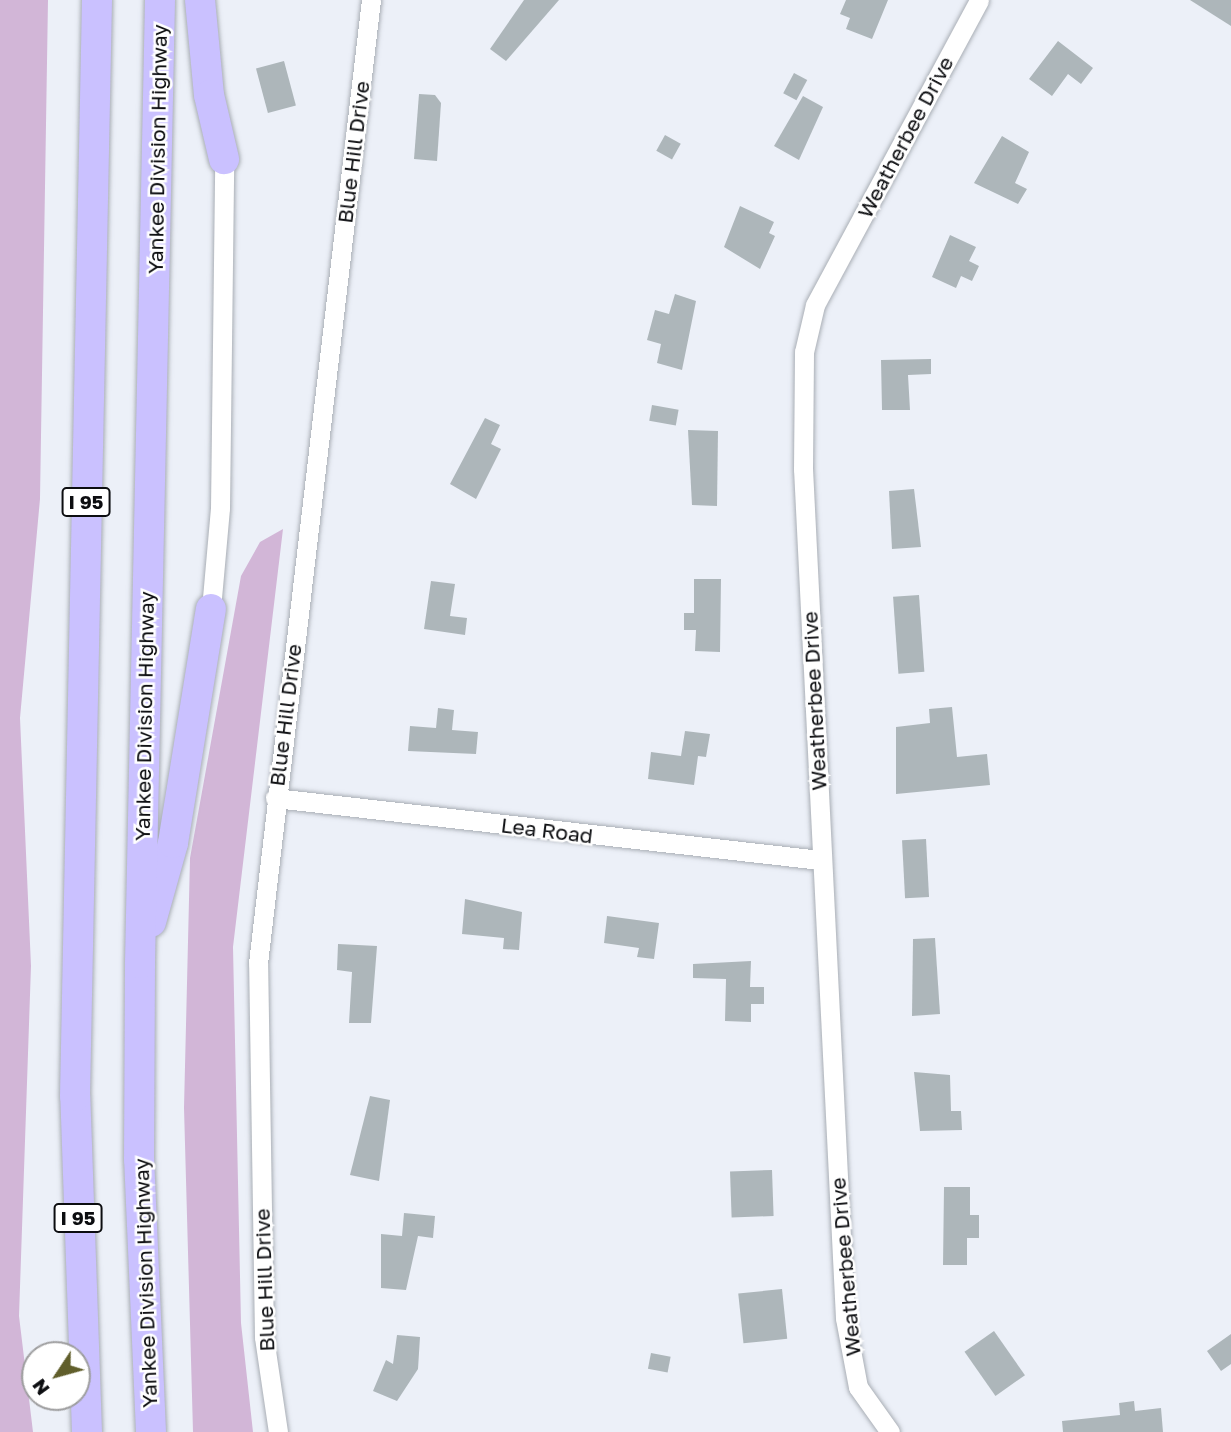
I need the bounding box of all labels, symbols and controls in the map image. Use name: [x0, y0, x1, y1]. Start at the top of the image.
street label: Yankee Division Highway: [142, 24, 172, 274]
street label: Weatherbee Drive: [852, 52, 958, 222]
street label: Blue Hill Drive: [332, 79, 374, 225]
road number: I 95: [62, 486, 110, 517]
street label: Yankee Division Highway: [129, 591, 159, 841]
street label: Weatherbee Drive: [797, 611, 831, 791]
street label: Blue Hill Drive: [264, 642, 306, 788]
street label: Lea Road: [500, 812, 594, 848]
street label: Yankee Division Highway: [128, 1158, 162, 1408]
street label: Weatherbee Drive: [825, 1177, 865, 1357]
road number: I 95: [54, 1202, 102, 1234]
street label: Blue Hill Drive: [249, 1208, 279, 1352]
north arrow: [21, 1341, 91, 1411]
text: N: [27, 1375, 54, 1400]

